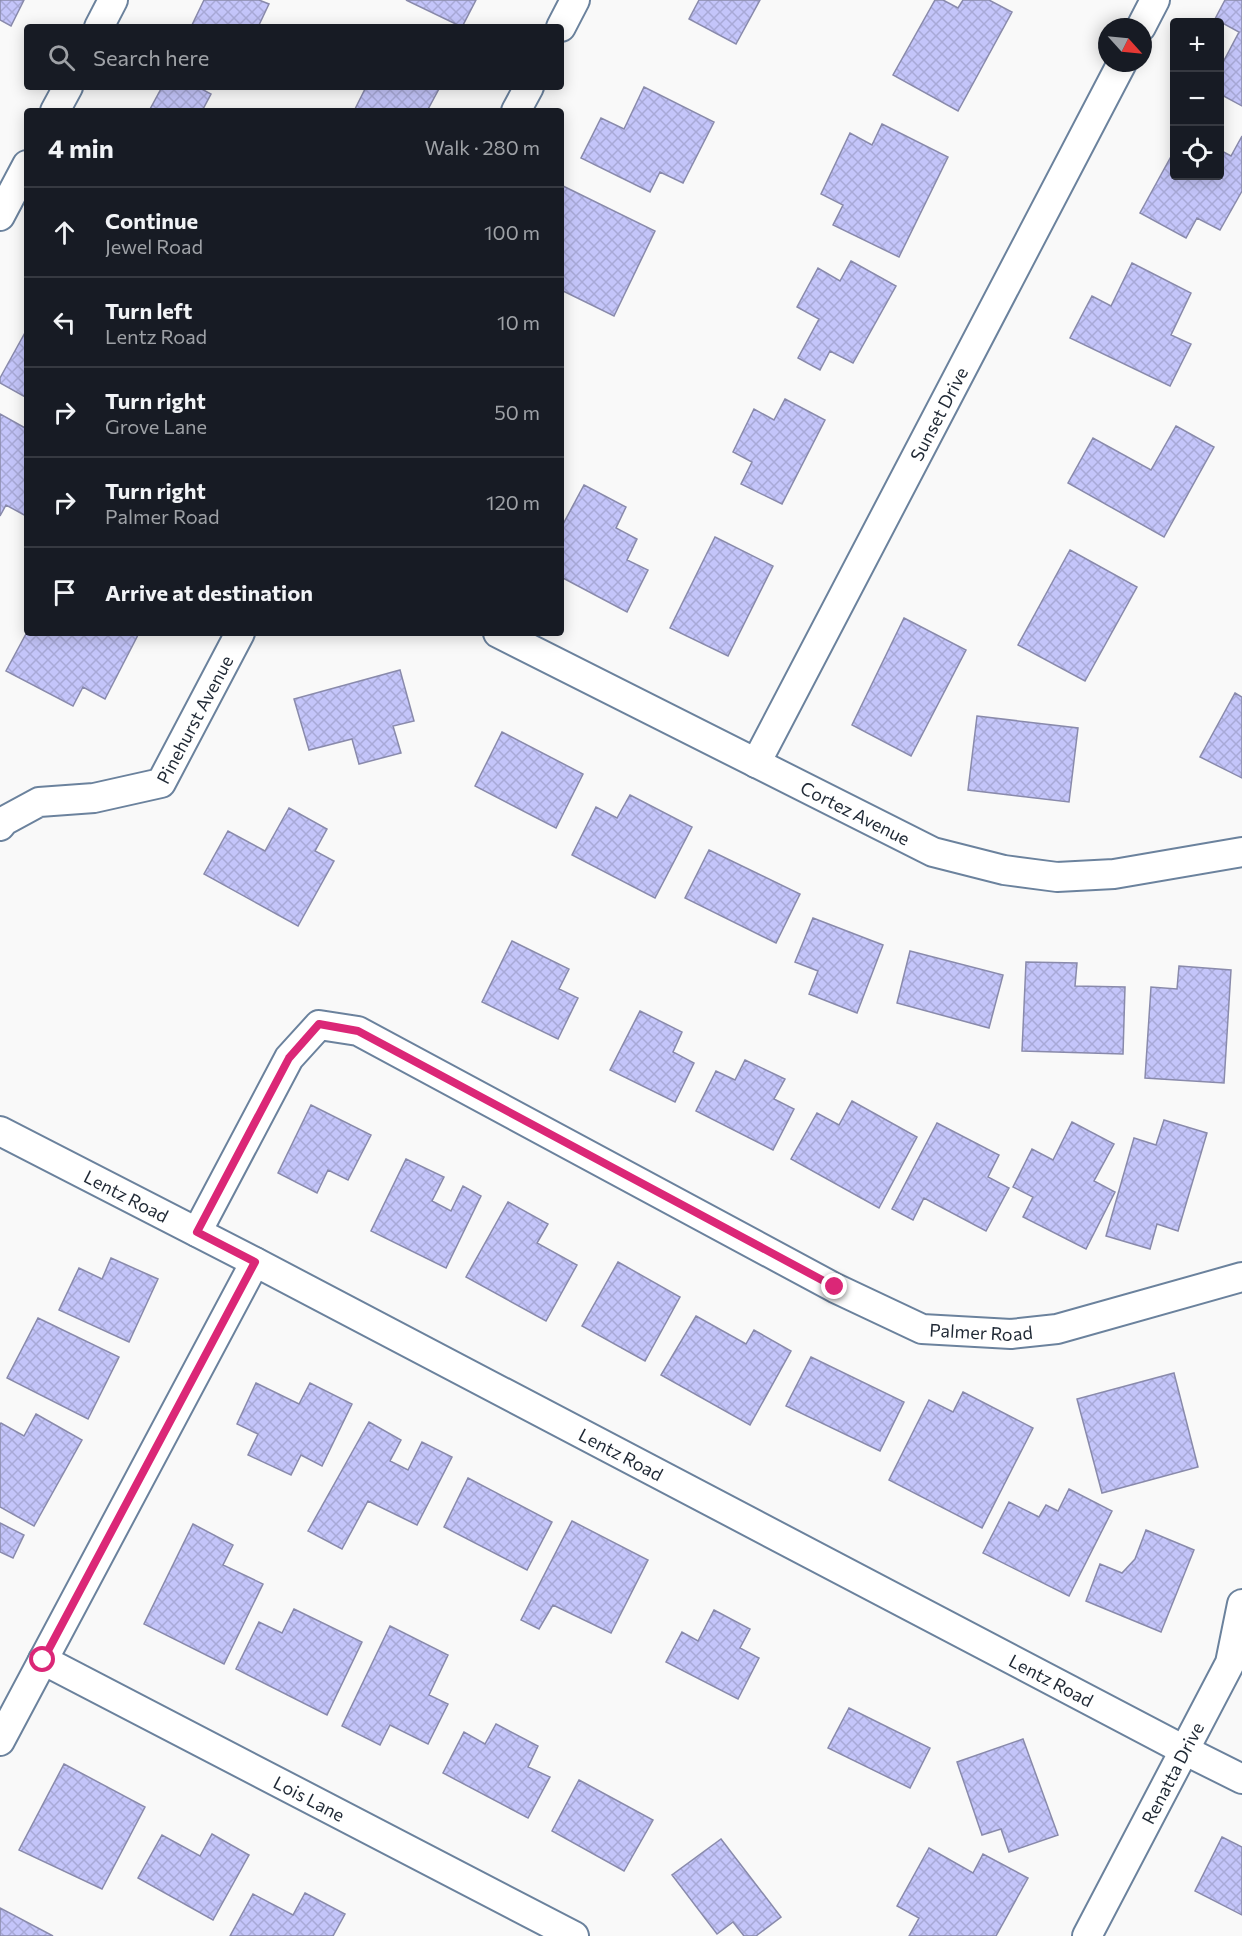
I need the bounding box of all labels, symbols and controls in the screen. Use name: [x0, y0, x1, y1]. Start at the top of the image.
north arrow: [1098, 18, 1152, 72]
map controls: [1170, 18, 1224, 180]
button: +: [1170, 18, 1224, 72]
search box: [24, 24, 564, 90]
icon: search: [45, 41, 78, 74]
text: Search here: [93, 44, 209, 71]
button: −: [1170, 72, 1224, 126]
button: locate: [1170, 126, 1224, 180]
text: 4 min: [48, 132, 114, 163]
text: Walk · 280 m: [424, 135, 540, 159]
text: Continue: [105, 207, 198, 234]
icon: ahead: [48, 216, 81, 249]
text: 100 m: [484, 220, 540, 244]
text: Jewel Road: [105, 234, 203, 258]
text: Turn left: [105, 297, 192, 324]
icon: left: [48, 306, 81, 339]
text: 10 m: [497, 310, 540, 334]
text: Lentz Road: [105, 324, 207, 348]
street label: Sunset Drive: [905, 363, 972, 465]
text: Turn right: [105, 387, 206, 414]
icon: right: [48, 396, 81, 429]
text: 50 m: [494, 400, 540, 424]
text: Grove Lane: [105, 414, 207, 438]
text: Turn right: [105, 477, 206, 504]
icon: right: [48, 486, 81, 519]
text: 120 m: [486, 490, 540, 514]
text: Palmer Road: [105, 504, 220, 528]
icon: arrive: [48, 576, 81, 609]
text: Arrive at destination: [105, 579, 313, 606]
street label: Pinehurst Avenue: [152, 651, 237, 787]
street label: Cortez Avenue: [797, 776, 914, 850]
street label: Lentz Road: [80, 1165, 172, 1227]
route end: [821, 1273, 847, 1299]
street label: Palmer Road: [929, 1318, 1034, 1345]
street label: Lentz Road: [575, 1423, 667, 1485]
route start: [29, 1646, 55, 1672]
street label: Lentz Road: [1005, 1649, 1097, 1711]
street label: Renatta Drive: [1137, 1718, 1208, 1828]
street label: Lois Lane: [270, 1771, 348, 1826]

